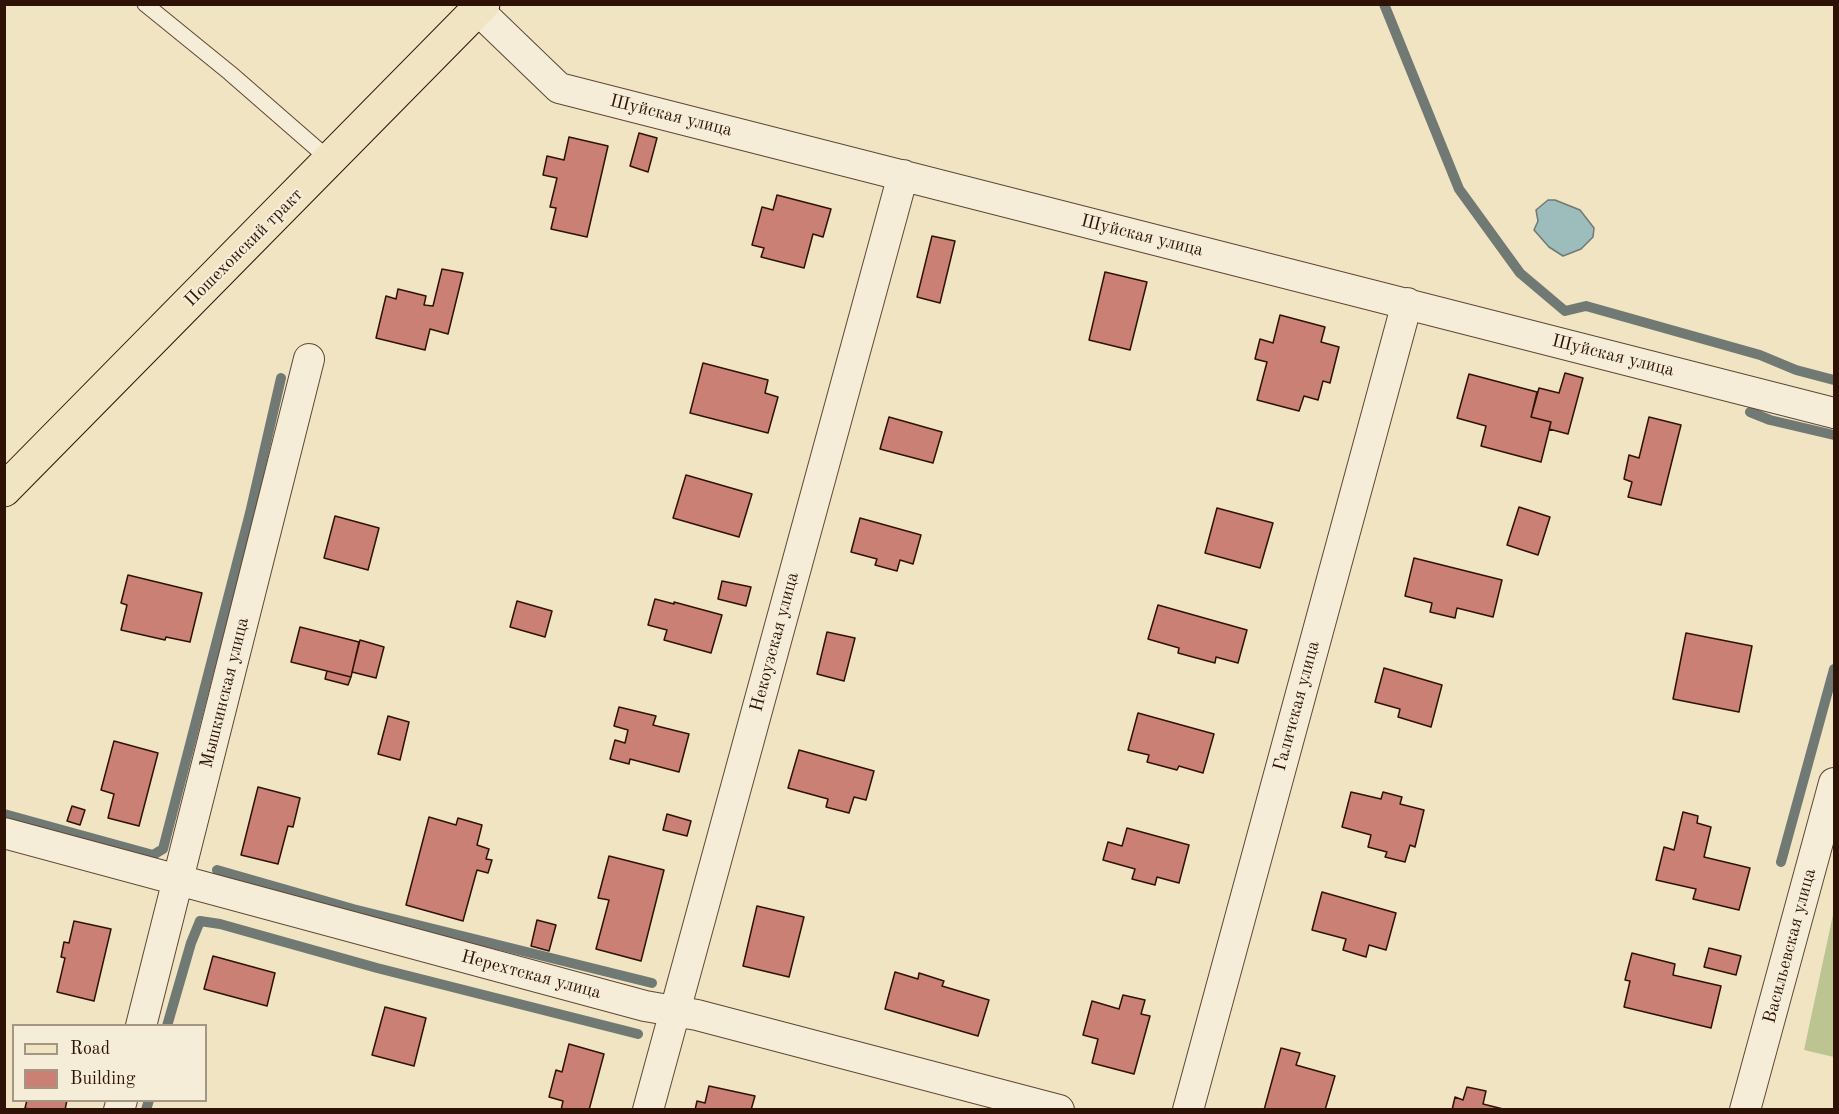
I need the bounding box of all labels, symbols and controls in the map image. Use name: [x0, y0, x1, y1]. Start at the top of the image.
street label: Шуйская улица: [608, 90, 734, 142]
street label: Пошехонский тракт: [180, 184, 308, 312]
street label: Шуйская улица: [1079, 210, 1205, 262]
street label: Шуйская улица: [1550, 330, 1676, 382]
street label: Некоузская улица: [746, 570, 804, 714]
street label: Мышкинская улица: [196, 615, 254, 771]
street label: Галичская улица: [1269, 639, 1325, 773]
street label: Васильевская улица: [1759, 866, 1821, 1026]
street label: Нерехтская улица: [459, 946, 603, 1004]
legend: [12, 1024, 207, 1102]
text: Road: [70, 1040, 110, 1058]
text: Building: [70, 1070, 135, 1088]

